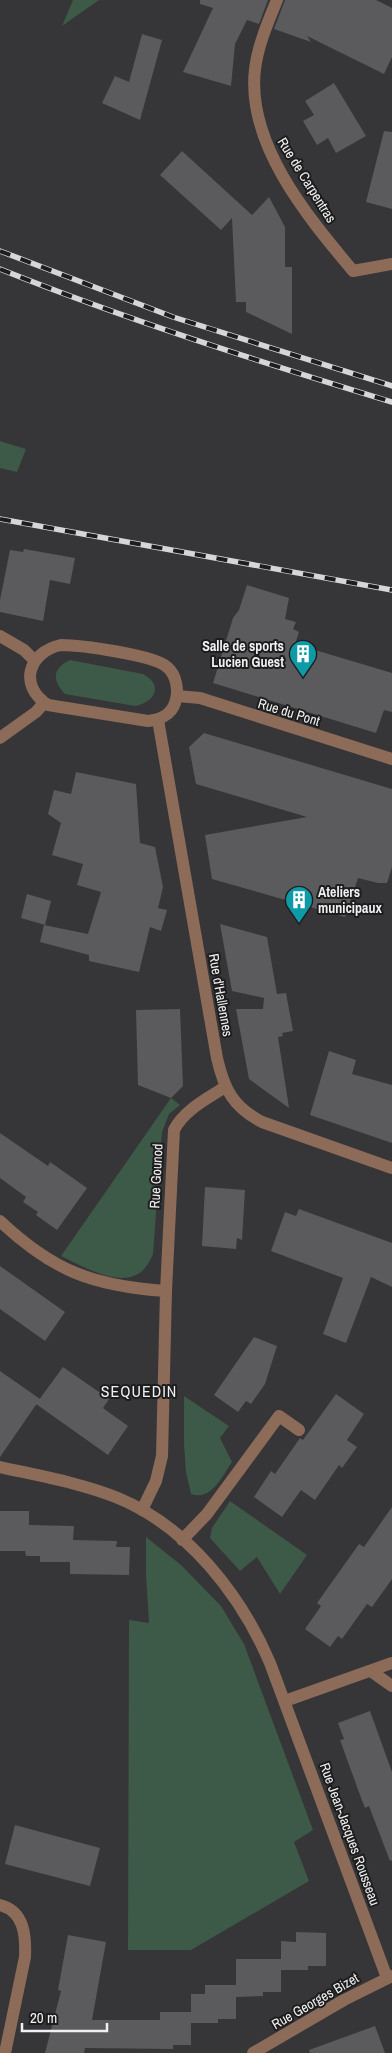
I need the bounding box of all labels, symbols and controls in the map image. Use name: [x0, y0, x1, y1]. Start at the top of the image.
street label: Rue de Carpentras: [274, 134, 340, 226]
place label: Salle de sports Lucien Guest: [202, 637, 284, 671]
building icon: Salle de sports Lucien Guest: [288, 639, 318, 678]
street label: Rue du Pont: [256, 694, 322, 730]
place label: Ateliers municipaux: [318, 883, 382, 917]
building icon: Ateliers municipaux: [284, 885, 314, 924]
street label: Rue d'Hallennes: [205, 952, 237, 1038]
street label: Rue Gounod: [145, 1143, 167, 1209]
district label: SEQUEDIN: [101, 1380, 177, 1402]
street label: Rue Jean-Jacques Rousseau: [316, 1760, 384, 1908]
street label: Rue Georges Bizet: [268, 1969, 362, 2033]
scale bar: [22, 2000, 108, 2032]
text: 20 m: [30, 2007, 57, 2028]

